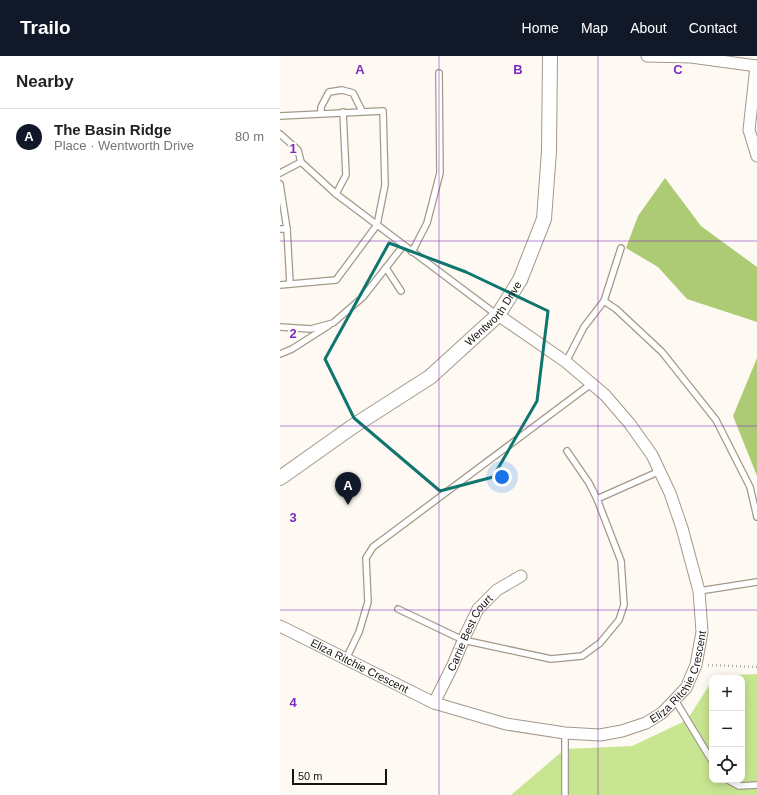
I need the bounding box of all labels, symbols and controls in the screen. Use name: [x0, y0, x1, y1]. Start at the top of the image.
text: Trailo: [20, 17, 71, 38]
text: Home: [522, 20, 559, 36]
text: Map: [581, 20, 608, 36]
text: About: [630, 20, 667, 36]
text: Contact: [689, 20, 737, 36]
text: A: [355, 62, 365, 77]
text: B: [513, 62, 523, 77]
text: C: [673, 62, 683, 77]
text: Nearby: [16, 72, 74, 91]
text: The Basin Ridge: [54, 121, 172, 138]
text: A: [24, 129, 34, 144]
text: 80 m: [235, 129, 264, 144]
text: Place · Wentworth Drive: [54, 138, 194, 153]
text: 1: [289, 141, 297, 156]
street label: Wentworth Drive: [463, 279, 524, 348]
text: 2: [289, 326, 297, 341]
your location: [492, 467, 512, 487]
pin: A: [335, 472, 361, 505]
text: 3: [289, 510, 297, 525]
street label: Carrie Best Court: [445, 592, 495, 673]
street label: Eliza Ritchie Crescent: [648, 630, 708, 725]
street label: Eliza Ritchie Crescent: [309, 636, 410, 695]
map controls: [709, 675, 745, 783]
button: +: [709, 675, 745, 711]
text: 4: [289, 695, 297, 710]
button: −: [709, 711, 745, 747]
button: locate: [709, 747, 745, 783]
scale bar: [292, 767, 387, 786]
text: 50 m: [298, 770, 322, 782]

